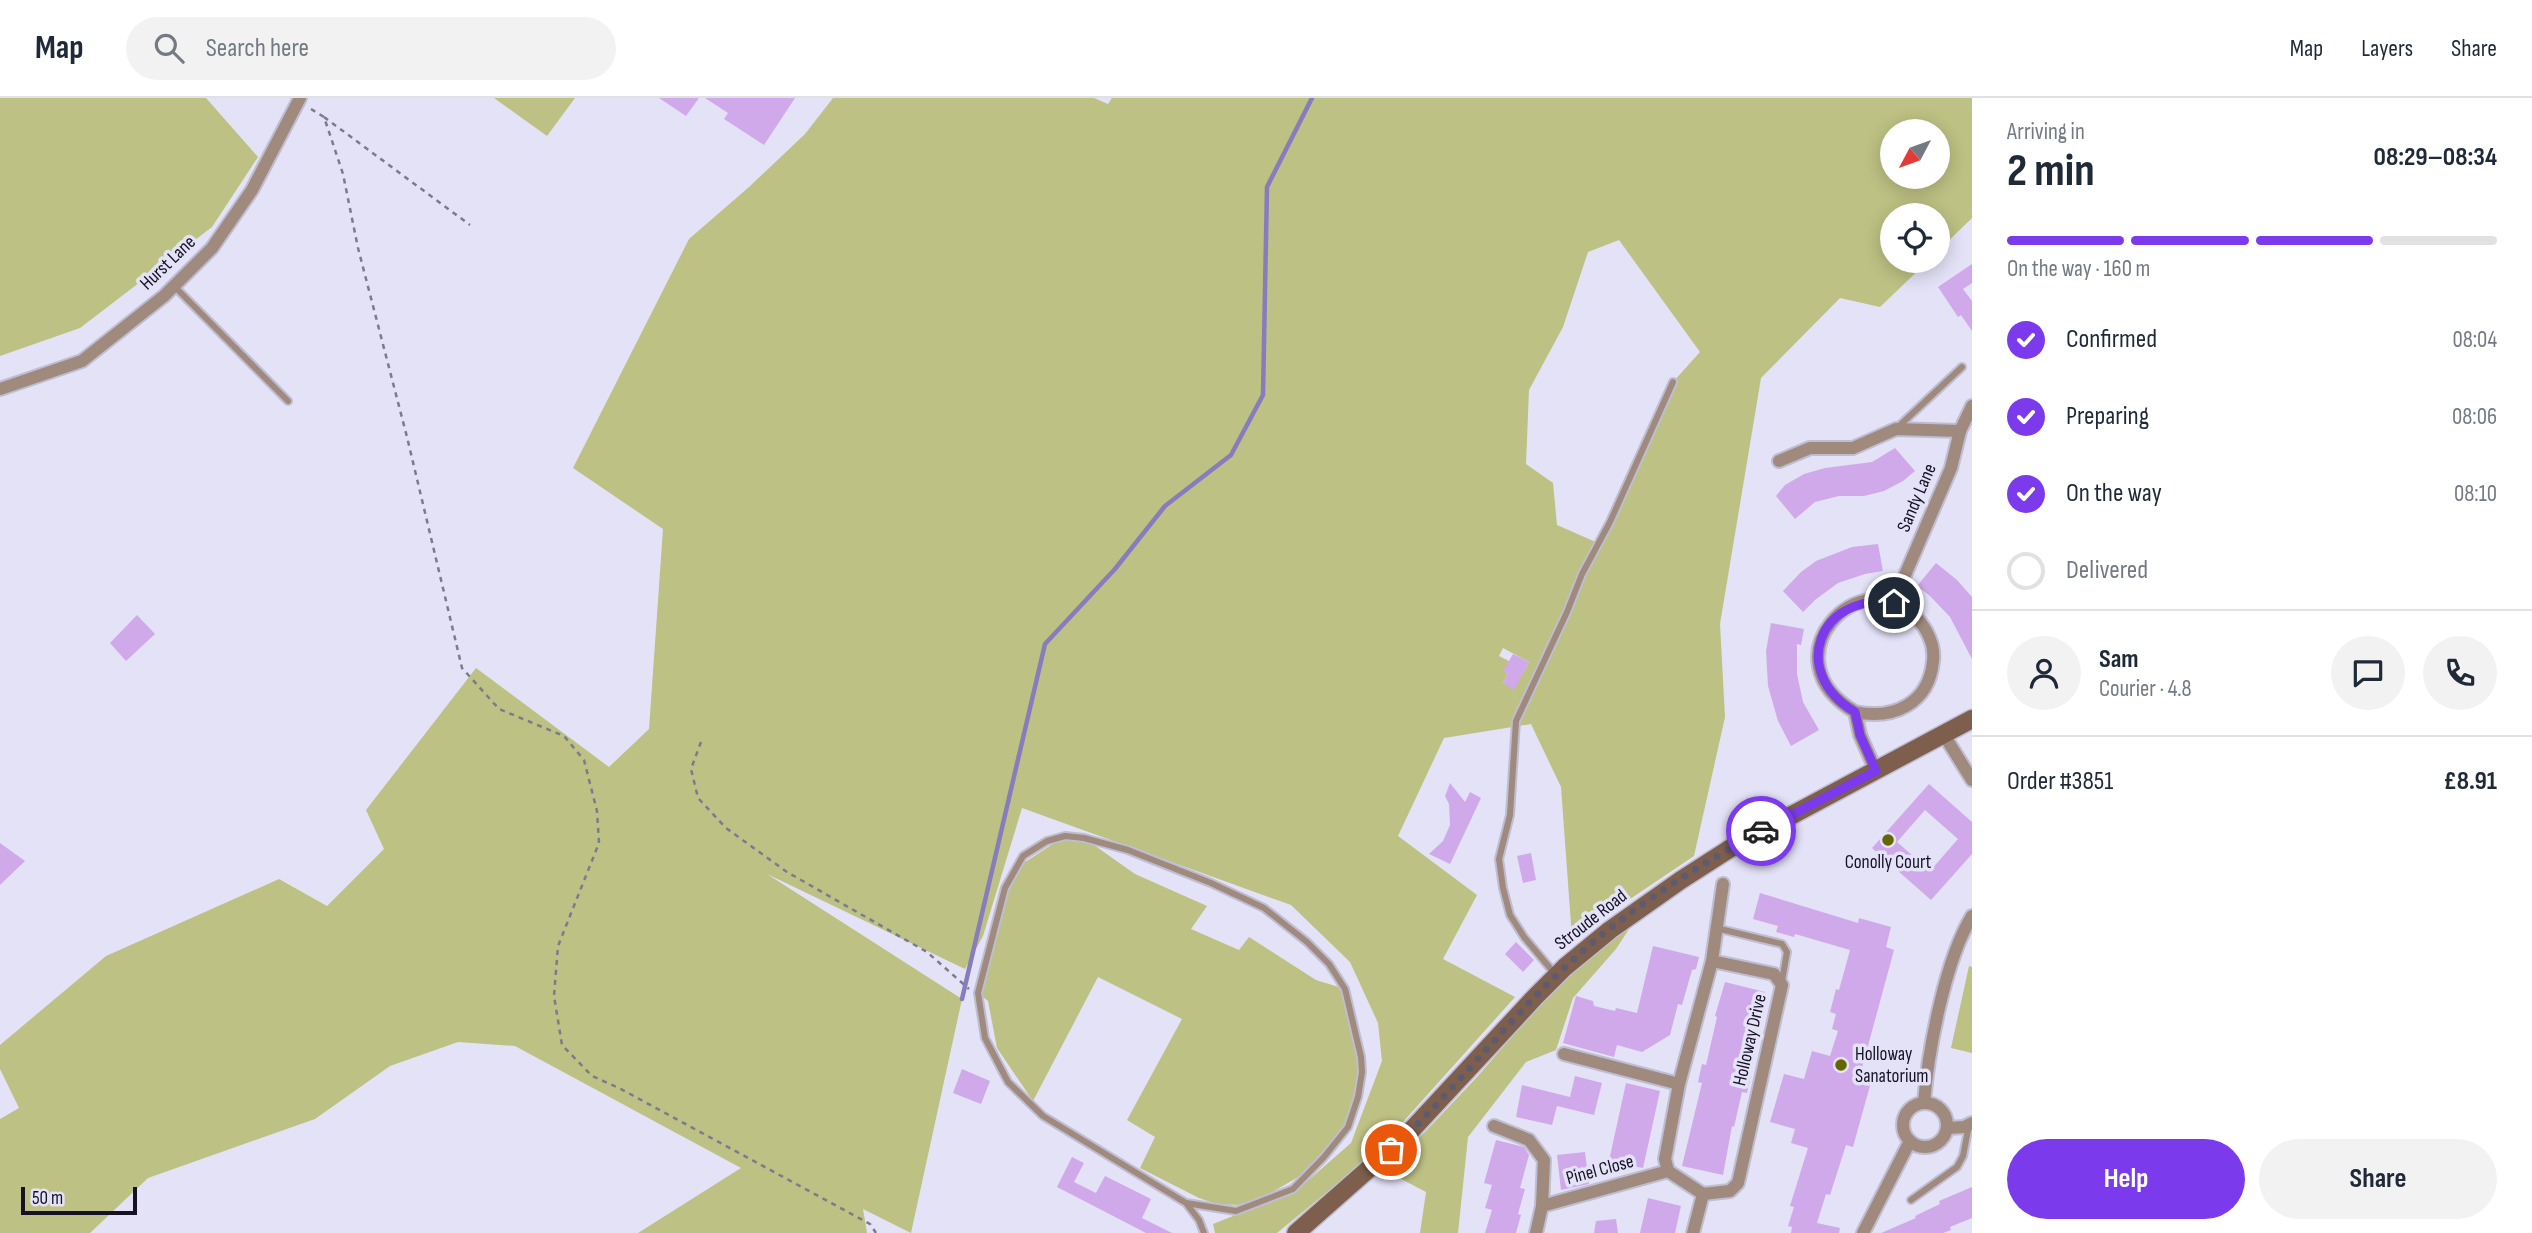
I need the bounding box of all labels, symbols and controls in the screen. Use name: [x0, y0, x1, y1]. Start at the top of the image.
search box: [126, 17, 616, 80]
text: Map: [35, 28, 84, 68]
icon: search: [150, 29, 188, 67]
text: Search here: [206, 33, 309, 64]
text: Map: [2290, 34, 2323, 63]
text: Layers: [2361, 34, 2413, 63]
text: Share: [2451, 34, 2497, 63]
text: Arriving in: [2007, 118, 2085, 146]
north arrow: [1880, 119, 1950, 189]
map controls: [1880, 119, 1950, 273]
text: 08:29–08:34: [2374, 142, 2497, 173]
text: 2 min: [2007, 144, 2095, 199]
button: locate: [1880, 203, 1950, 273]
street label: Hurst Lane: [135, 231, 201, 295]
text: On the way · 160 m: [2007, 255, 2150, 283]
icon: check: [2007, 321, 2045, 359]
text: Confirmed: [2066, 324, 2157, 355]
text: 08:04: [2452, 326, 2497, 354]
icon: check: [2007, 398, 2045, 436]
text: Preparing: [2066, 401, 2149, 432]
text: 08:06: [2452, 403, 2497, 431]
street label: Sandy Lane: [1892, 460, 1942, 536]
icon: check: [2007, 475, 2045, 513]
text: On the way: [2066, 478, 2162, 509]
text: 08:10: [2454, 480, 2497, 508]
text: Delivered: [2066, 555, 2148, 586]
pin: [1864, 573, 1924, 633]
icon: home: [1875, 584, 1913, 622]
button: person: [2007, 636, 2081, 710]
button: chat: [2331, 636, 2405, 710]
button: phone: [2423, 636, 2497, 710]
text: Sam: [2099, 644, 2139, 675]
text: Courier · 4.8: [2099, 675, 2192, 703]
text: Order #3851: [2007, 766, 2113, 797]
text: £8.91: [2443, 766, 2497, 797]
courier: [1726, 796, 1796, 866]
icon: car: [1742, 812, 1780, 850]
marker: Conolly Court: [1880, 832, 1896, 848]
place label: Conolly Court: [1845, 851, 1932, 874]
street label: Stroude Road: [1550, 885, 1632, 955]
street label: Holloway Drive: [1728, 992, 1772, 1088]
place label: Holloway Sanatorium: [1855, 1043, 1929, 1088]
marker: Holloway Sanatorium: [1833, 1057, 1849, 1073]
pin: [1361, 1120, 1421, 1180]
icon: bag: [1372, 1131, 1410, 1169]
button: Help: [2007, 1139, 2245, 1219]
button: Share: [2259, 1139, 2497, 1219]
street label: Pinel Close: [1564, 1150, 1636, 1190]
scale bar: [21, 1184, 136, 1216]
text: 50 m: [32, 1187, 63, 1210]

